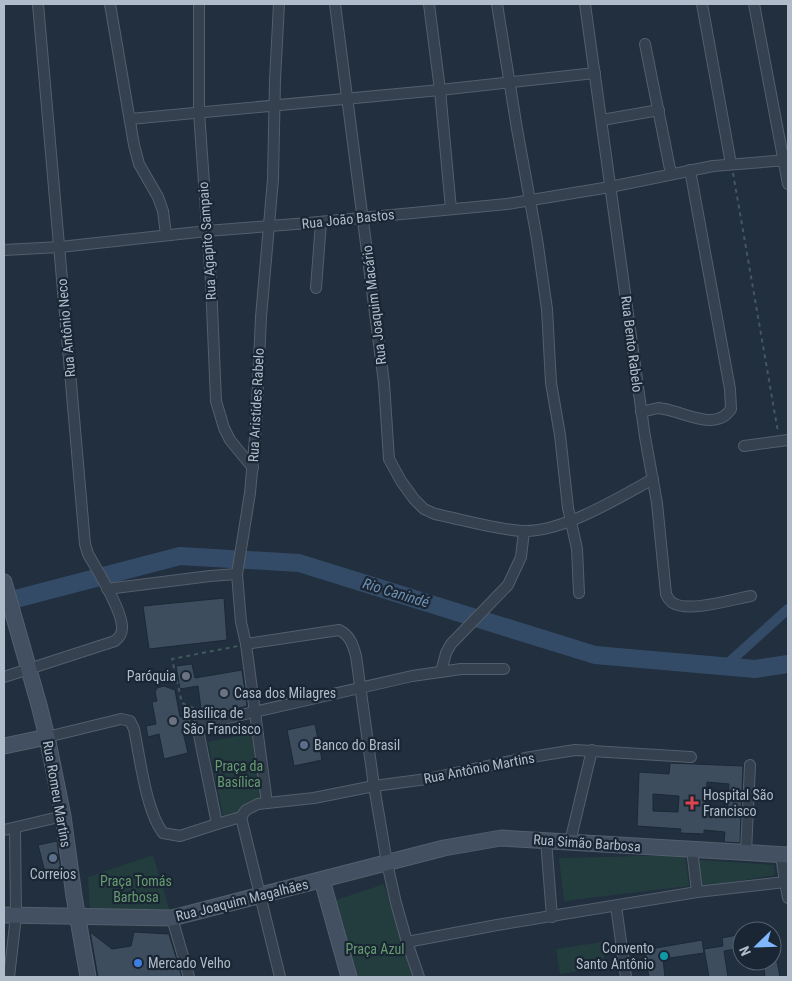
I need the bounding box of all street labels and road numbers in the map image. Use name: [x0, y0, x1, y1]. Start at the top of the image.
street label: Rua Agapito Sampaio: [195, 181, 219, 301]
street label: Rua João Bastos: [301, 206, 395, 232]
street label: Rua Joaquim Macário: [359, 244, 389, 366]
street label: Rua Antônio Neco: [54, 278, 78, 378]
street label: Rua Bento Rabelo: [618, 295, 646, 393]
street label: Rua Aristides Rabelo: [245, 347, 267, 463]
street label: Rua Romeu Martins: [40, 739, 74, 849]
street label: Rua Antônio Martins: [422, 749, 536, 787]
street label: Rua Simão Barbosa: [533, 831, 641, 855]
street label: Rua Joaquim Magalhães: [174, 876, 310, 924]

